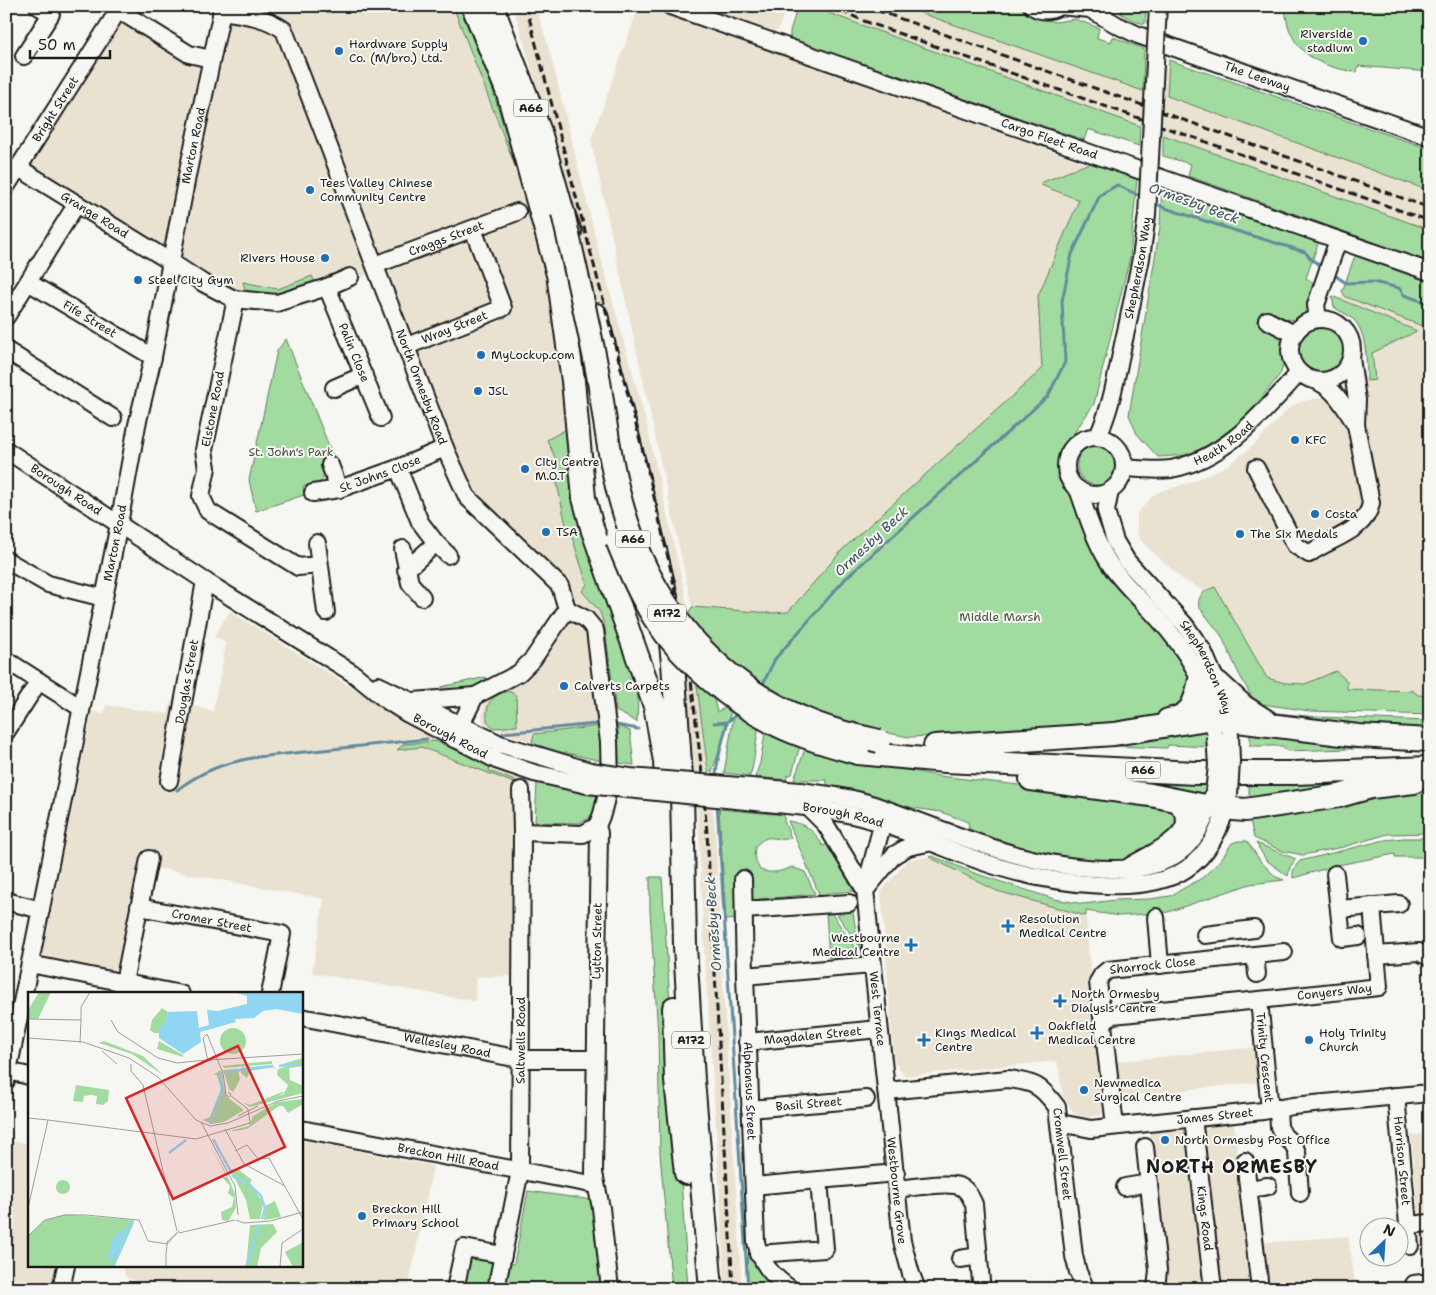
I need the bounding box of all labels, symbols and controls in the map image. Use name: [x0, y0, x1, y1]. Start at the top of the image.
place label: Riverside stadium: [1300, 26, 1353, 56]
scale bar: [30, 28, 110, 60]
text: 50 m: [38, 35, 76, 55]
marker: Riverside stadium: [1357, 35, 1369, 47]
place label: Hardware Supply Co. (M/bro.) Ltd.: [349, 36, 448, 66]
marker: Hardware Supply Co. (M/bro.) Ltd.: [333, 45, 345, 57]
street label: The Leeway: [1222, 58, 1293, 96]
street label: Bright Street: [29, 73, 82, 145]
road number: A66: [514, 100, 548, 116]
street label: Marton Road: [178, 106, 209, 185]
street label: Cargo Fleet Road: [999, 115, 1100, 163]
place label: Tees Valley Chinese Community Centre: [320, 175, 433, 205]
water label: Ormesby Beck: [1146, 178, 1242, 228]
marker: Tees Valley Chinese Community Centre: [304, 184, 316, 196]
street label: Grange Road: [58, 188, 132, 242]
street label: Shepherdson Way: [1121, 216, 1155, 321]
street label: Craggs Street: [406, 217, 486, 260]
place label: Rivers House: [240, 250, 315, 266]
marker: Rivers House: [319, 252, 331, 264]
place label: Steel City Gym: [148, 272, 233, 288]
marker: Steel City Gym: [132, 274, 144, 286]
street label: Fife Street: [60, 297, 120, 341]
street label: Wray Street: [419, 307, 490, 348]
street label: Palin Close: [335, 321, 373, 385]
street label: North Ormesby Road: [392, 327, 451, 448]
place label: MyLockup.com: [491, 347, 575, 363]
marker: MyLockup.com: [475, 349, 487, 361]
street label: Elstone Road: [198, 369, 228, 448]
place label: JSL: [488, 383, 509, 399]
marker: JSL: [472, 385, 484, 397]
street label: Heath Road: [1191, 417, 1257, 470]
place label: KFC: [1305, 432, 1326, 448]
marker: KFC: [1289, 434, 1301, 446]
park label: St. John's Park: [248, 444, 334, 460]
street label: St Johns Close: [337, 451, 423, 496]
place label: City Centre M.O.T: [535, 454, 600, 484]
street label: Borough Road: [27, 460, 105, 519]
marker: City Centre M.O.T: [519, 463, 531, 475]
water label: Ormesby Beck: [830, 502, 912, 580]
street label: Marton Road: [100, 503, 130, 583]
place label: Costa: [1325, 506, 1358, 522]
marker: Costa: [1309, 508, 1321, 520]
place label: TSA: [556, 524, 578, 540]
marker: TSA: [540, 526, 552, 538]
place label: The Six Medals: [1250, 526, 1338, 542]
marker: The Six Medals: [1234, 528, 1246, 540]
road number: A66: [616, 530, 650, 548]
road number: A172: [648, 604, 686, 622]
park label: Middle Marsh: [959, 609, 1041, 625]
street label: Shepherdson Way: [1176, 616, 1235, 716]
street label: Douglas Street: [171, 638, 202, 725]
place label: Calverts Carpets: [574, 678, 670, 694]
marker: Calverts Carpets: [558, 680, 570, 692]
street label: Borough Road: [410, 710, 491, 763]
road number: A66: [1126, 762, 1160, 778]
street label: Borough Road: [802, 799, 886, 831]
water label: Ormesby Beck: [701, 876, 725, 972]
street label: Lytton Street: [588, 903, 606, 979]
street label: Cromer Street: [170, 905, 253, 936]
place label: Resolution Medical Centre: [1019, 911, 1107, 941]
marker: Resolution Medical Centre: [1001, 919, 1015, 933]
place label: Westbourne Medical Centre: [812, 930, 900, 960]
marker: Westbourne Medical Centre: [904, 938, 918, 952]
street label: Sharrock Close: [1109, 953, 1197, 978]
street label: West Terrace: [866, 970, 889, 1047]
street label: Conyers Way: [1296, 980, 1373, 1004]
place label: North Ormesby Dialysis Centre: [1071, 986, 1160, 1016]
inset map: [28, 992, 302, 1268]
marker: North Ormesby Dialysis Centre: [1053, 994, 1067, 1008]
street label: Saltwells Road: [513, 996, 529, 1084]
street label: Trinity Crescent: [1252, 1012, 1277, 1103]
place label: Oakfield Medical Centre: [1048, 1018, 1136, 1048]
street label: Magdalen Street: [763, 1023, 862, 1048]
place label: Kings Medical Centre: [935, 1025, 1017, 1055]
place label: Holy Trinity Church: [1319, 1025, 1387, 1055]
marker: Oakfield Medical Centre: [1030, 1026, 1044, 1040]
street label: Wellesley Road: [402, 1029, 493, 1061]
road number: A172: [672, 1032, 710, 1048]
marker: Kings Medical Centre: [917, 1033, 931, 1047]
marker: Holy Trinity Church: [1303, 1034, 1315, 1046]
street label: Alphonsus Street: [740, 1041, 760, 1141]
place label: Newmedica Surgical Centre: [1094, 1075, 1182, 1105]
marker: Newmedica Surgical Centre: [1078, 1084, 1090, 1096]
street label: Basil Street: [775, 1093, 843, 1115]
street label: James Street: [1176, 1104, 1254, 1128]
street label: Cromwell Street: [1049, 1107, 1076, 1201]
street label: Harrison Street: [1390, 1115, 1414, 1206]
place label: North Ormesby Post Office: [1175, 1132, 1330, 1148]
marker: North Ormesby Post Office: [1159, 1134, 1171, 1146]
street label: Westbourne Grove: [883, 1136, 910, 1245]
street label: Breckon Hill Road: [396, 1140, 501, 1175]
district label: NORTH ORMESBY: [1146, 1155, 1318, 1179]
street label: Kings Road: [1193, 1185, 1217, 1252]
place label: Breckon Hill Primary School: [372, 1201, 459, 1231]
marker: Breckon Hill Primary School: [356, 1210, 368, 1222]
north arrow: [1358, 1218, 1408, 1268]
text: N: [1381, 1220, 1398, 1241]

